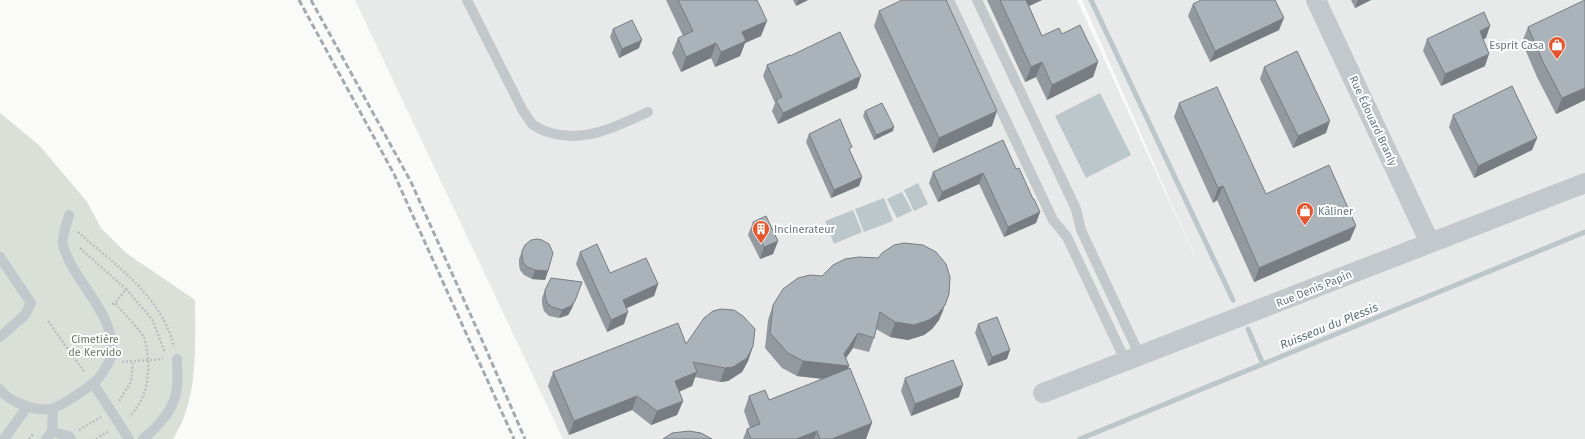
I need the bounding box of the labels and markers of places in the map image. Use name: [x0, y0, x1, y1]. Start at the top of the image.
shop icon: Esprit Casa: [1547, 35, 1567, 60]
place label: Esprit Casa: [1489, 39, 1544, 52]
shop icon: Kâliner: [1295, 201, 1315, 226]
place label: Kâliner: [1318, 205, 1354, 218]
building icon: Incinerateur: [751, 219, 771, 244]
place label: Incinerateur: [774, 223, 836, 236]

